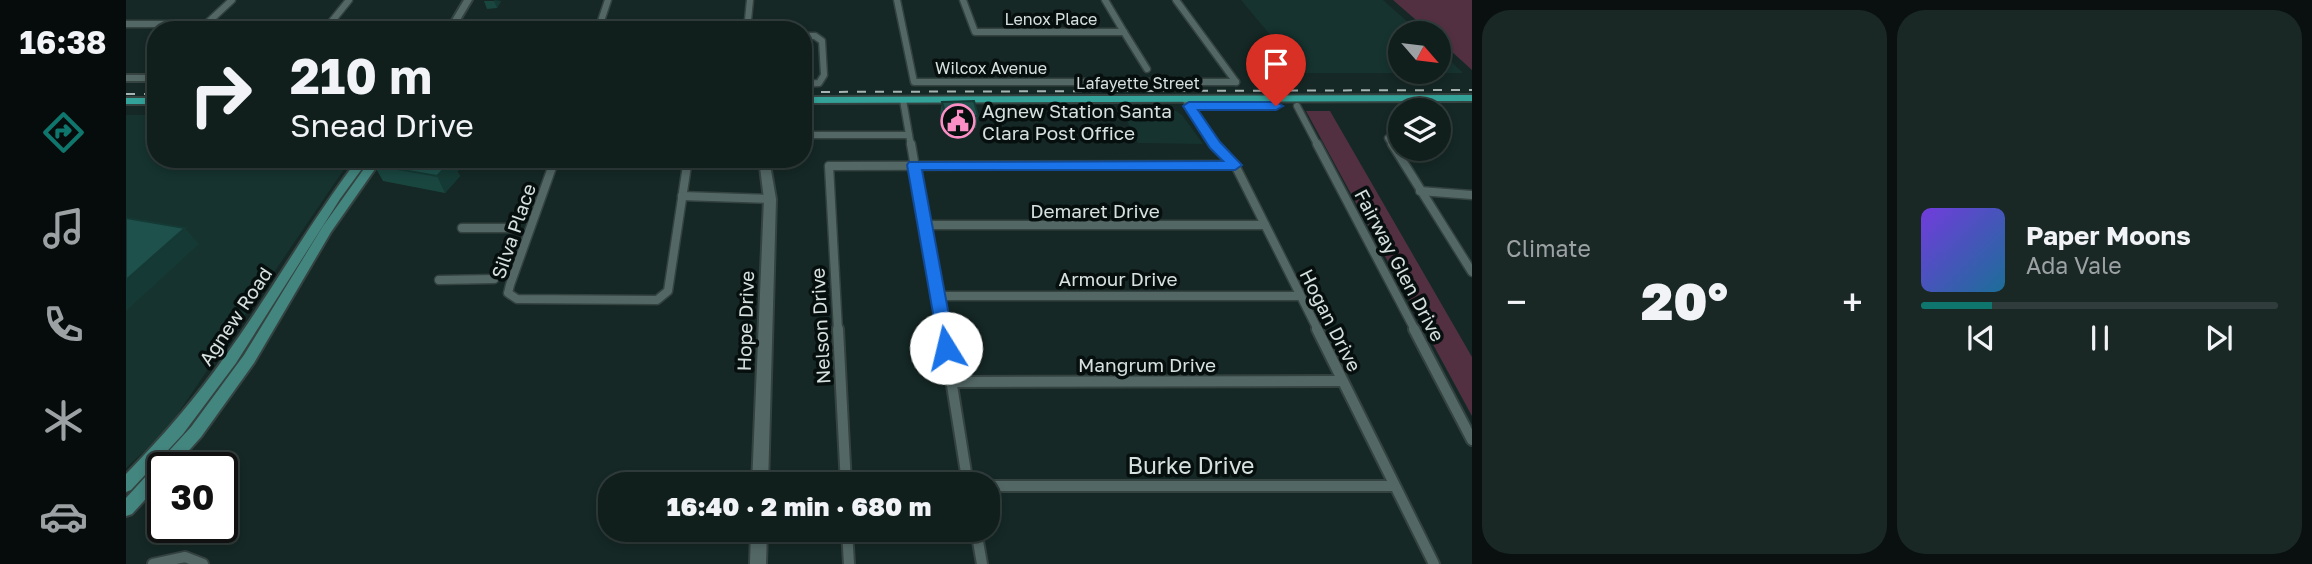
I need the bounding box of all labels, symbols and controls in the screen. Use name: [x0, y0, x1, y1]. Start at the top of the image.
street label: Lenox Place: [1005, 9, 1097, 29]
north arrow: [1388, 21, 1451, 84]
map controls: [1388, 21, 1451, 161]
text: 16:38: [19, 23, 107, 61]
pin: [1246, 34, 1306, 106]
icon: arrive: [1257, 45, 1295, 83]
text: 210 m: [290, 46, 432, 105]
icon: right: [175, 49, 266, 140]
street label: Wilcox Avenue: [935, 58, 1047, 78]
street label: Lafayette Street: [1076, 73, 1200, 93]
button: layers: [1388, 98, 1451, 161]
place label: Agnew Station Santa Clara Post Office: [982, 99, 1172, 144]
public building icon: Agnew Station Santa Clara Post Office: [939, 102, 977, 140]
text: Snead Drive: [290, 106, 474, 144]
icon: directions: [39, 108, 88, 157]
street label: Silva Place: [486, 180, 540, 282]
street label: Fairway Glen Drive: [1350, 185, 1450, 345]
street label: Demaret Drive: [1030, 199, 1160, 222]
icon: music: [39, 204, 88, 253]
text: Paper Moons: [2026, 220, 2191, 251]
text: Climate: [1506, 234, 1591, 262]
text: Ada Vale: [2026, 251, 2122, 279]
street label: Agnew Road: [194, 263, 276, 369]
street label: Hogan Drive: [1295, 265, 1367, 375]
street label: Nelson Drive: [805, 267, 835, 385]
street label: Armour Drive: [1058, 267, 1178, 290]
text: 20°: [1641, 269, 1728, 331]
street label: Hope Drive: [732, 270, 758, 372]
text: −: [1506, 279, 1527, 324]
text: +: [1842, 279, 1863, 324]
icon: phone: [39, 300, 88, 349]
position arrow: [909, 311, 983, 385]
icon: previous: [1962, 319, 2000, 357]
icon: pause: [2081, 319, 2119, 357]
icon: next: [2200, 319, 2238, 357]
street label: Mangrum Drive: [1078, 353, 1216, 376]
icon: climate: [39, 396, 88, 445]
street label: Burke Drive: [1128, 451, 1254, 479]
speed limit sign: 30: [147, 452, 238, 543]
text: 16:40 · 2 min · 680 m: [667, 491, 931, 522]
icon: car: [39, 492, 88, 541]

